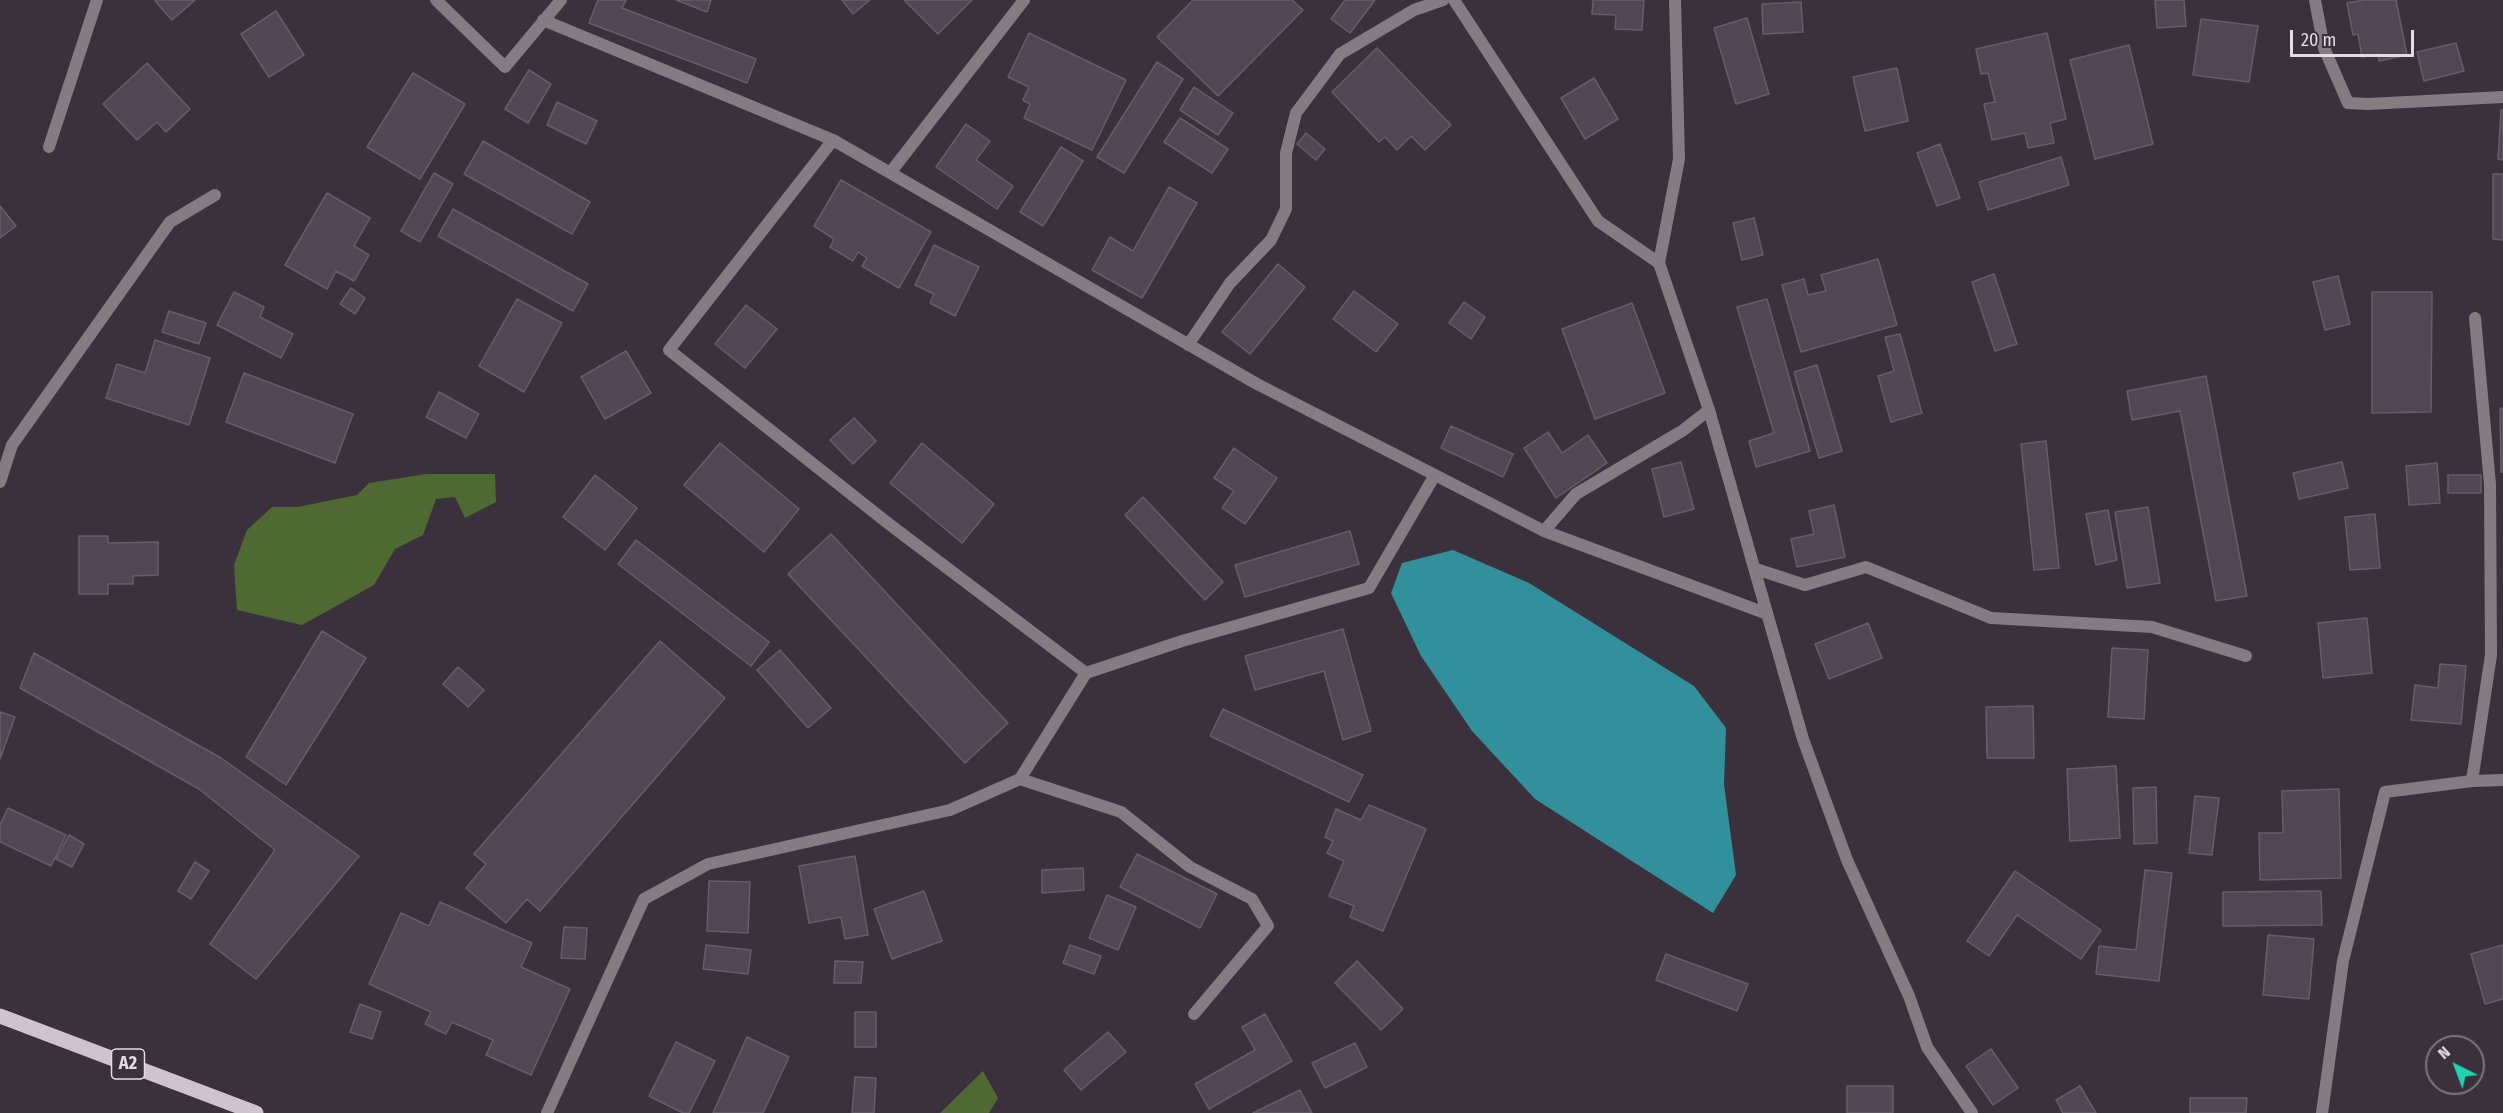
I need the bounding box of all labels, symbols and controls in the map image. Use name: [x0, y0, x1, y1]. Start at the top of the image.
scale bar: [2293, 18, 2418, 56]
text: 20 m: [2301, 29, 2336, 51]
north arrow: [2425, 1035, 2485, 1095]
text: N: [2434, 1042, 2454, 1063]
road number: A2: [112, 1049, 144, 1079]

